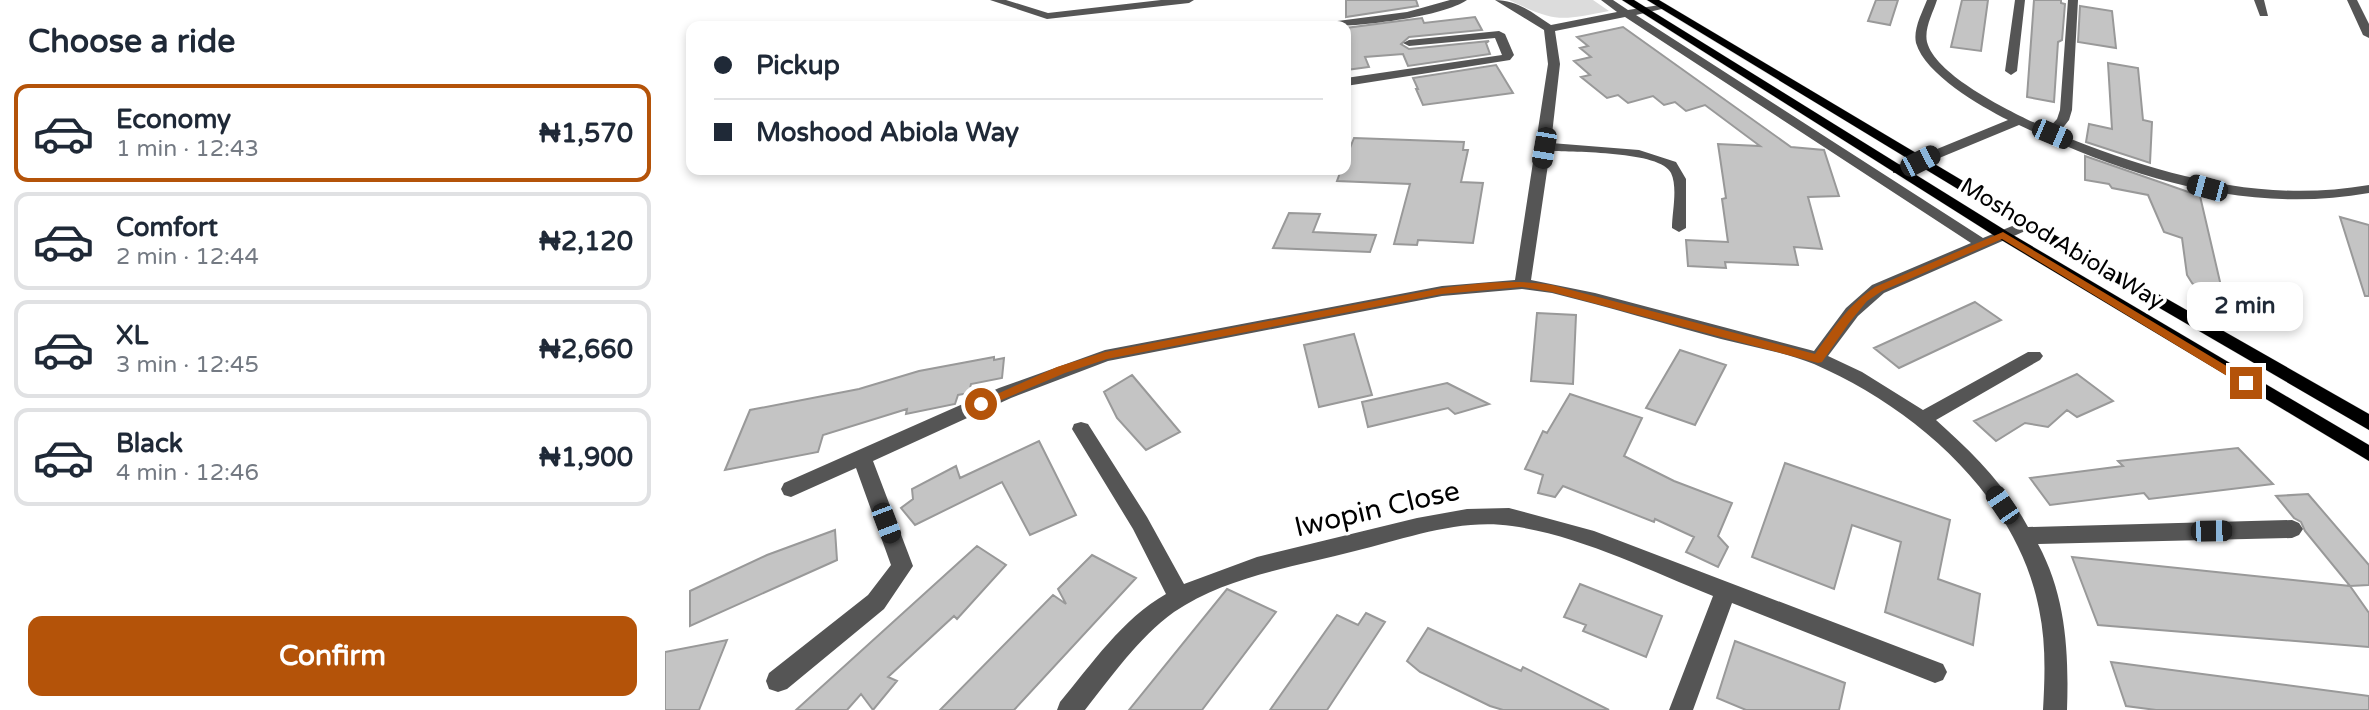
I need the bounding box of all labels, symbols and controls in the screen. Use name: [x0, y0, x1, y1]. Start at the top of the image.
text: Choose a ride: [28, 23, 235, 61]
text: Pickup: [756, 50, 840, 81]
icon: car: [32, 102, 95, 165]
text: Economy: [116, 104, 231, 135]
car: [2029, 116, 2076, 152]
text: Moshood Abiola Way: [756, 117, 1019, 148]
text: ₦1,570: [539, 118, 633, 149]
car: [1531, 125, 1558, 171]
text: 1 min · 12:43: [116, 135, 259, 163]
car: [1897, 142, 1944, 180]
street label: Moshood Abiola Way: [1955, 172, 2169, 316]
car: [2184, 172, 2231, 204]
icon: car: [32, 210, 95, 273]
text: Comfort: [116, 212, 218, 243]
text: ₦2,120: [539, 226, 633, 257]
text: 2 min · 12:44: [116, 243, 259, 271]
callout: 2 min: [2188, 282, 2304, 330]
text: 2 min: [2214, 292, 2276, 320]
icon: car: [32, 318, 95, 381]
text: XL: [116, 320, 148, 351]
text: ₦2,660: [539, 334, 633, 365]
text: 3 min · 12:45: [116, 351, 259, 379]
route end: [2230, 367, 2262, 399]
route start: [965, 388, 997, 420]
icon: car: [32, 426, 95, 489]
text: Black: [116, 428, 183, 459]
text: ₦1,900: [539, 442, 633, 473]
text: 4 min · 12:46: [116, 459, 259, 487]
street label: Iwopin Close: [1291, 473, 1463, 545]
car: [1982, 482, 2023, 528]
car: [869, 500, 904, 546]
car: [2190, 520, 2233, 542]
button: Confirm: [28, 616, 637, 696]

